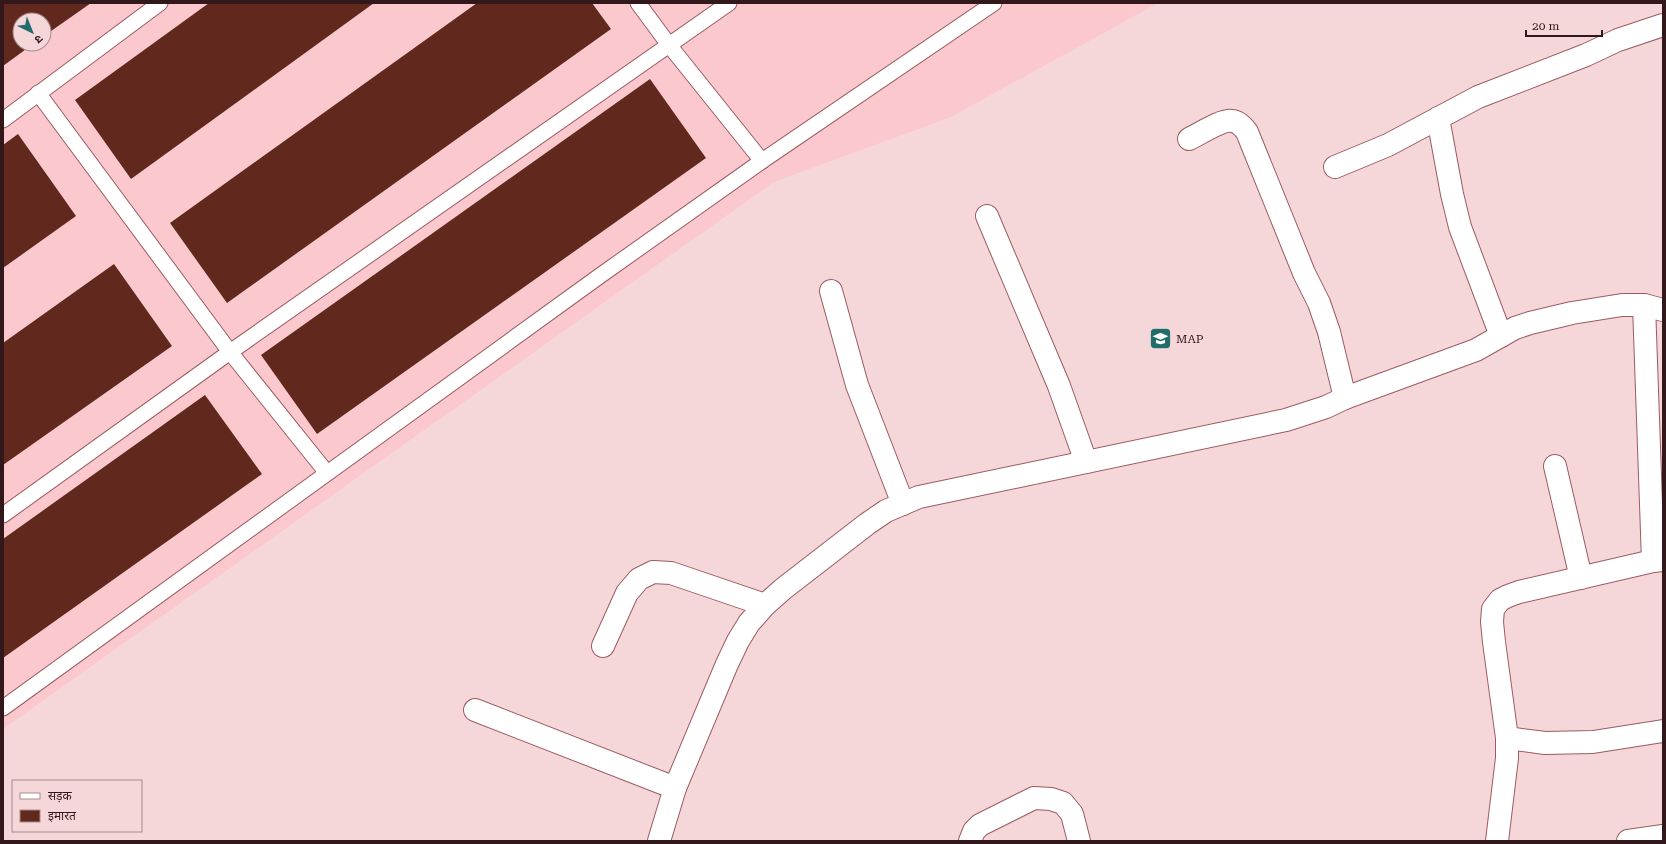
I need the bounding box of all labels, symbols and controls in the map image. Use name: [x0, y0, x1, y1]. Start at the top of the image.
north arrow: [12, 12, 52, 52]
scale bar: [1526, 12, 1602, 38]
text: 20 m: [1532, 19, 1559, 33]
text: उ: [31, 32, 45, 46]
school or university icon: MAP: [1148, 326, 1174, 352]
place label: MAP: [1176, 332, 1204, 346]
legend: [12, 780, 142, 832]
text: सड़क: [48, 789, 73, 803]
text: इमारत: [48, 809, 77, 823]

